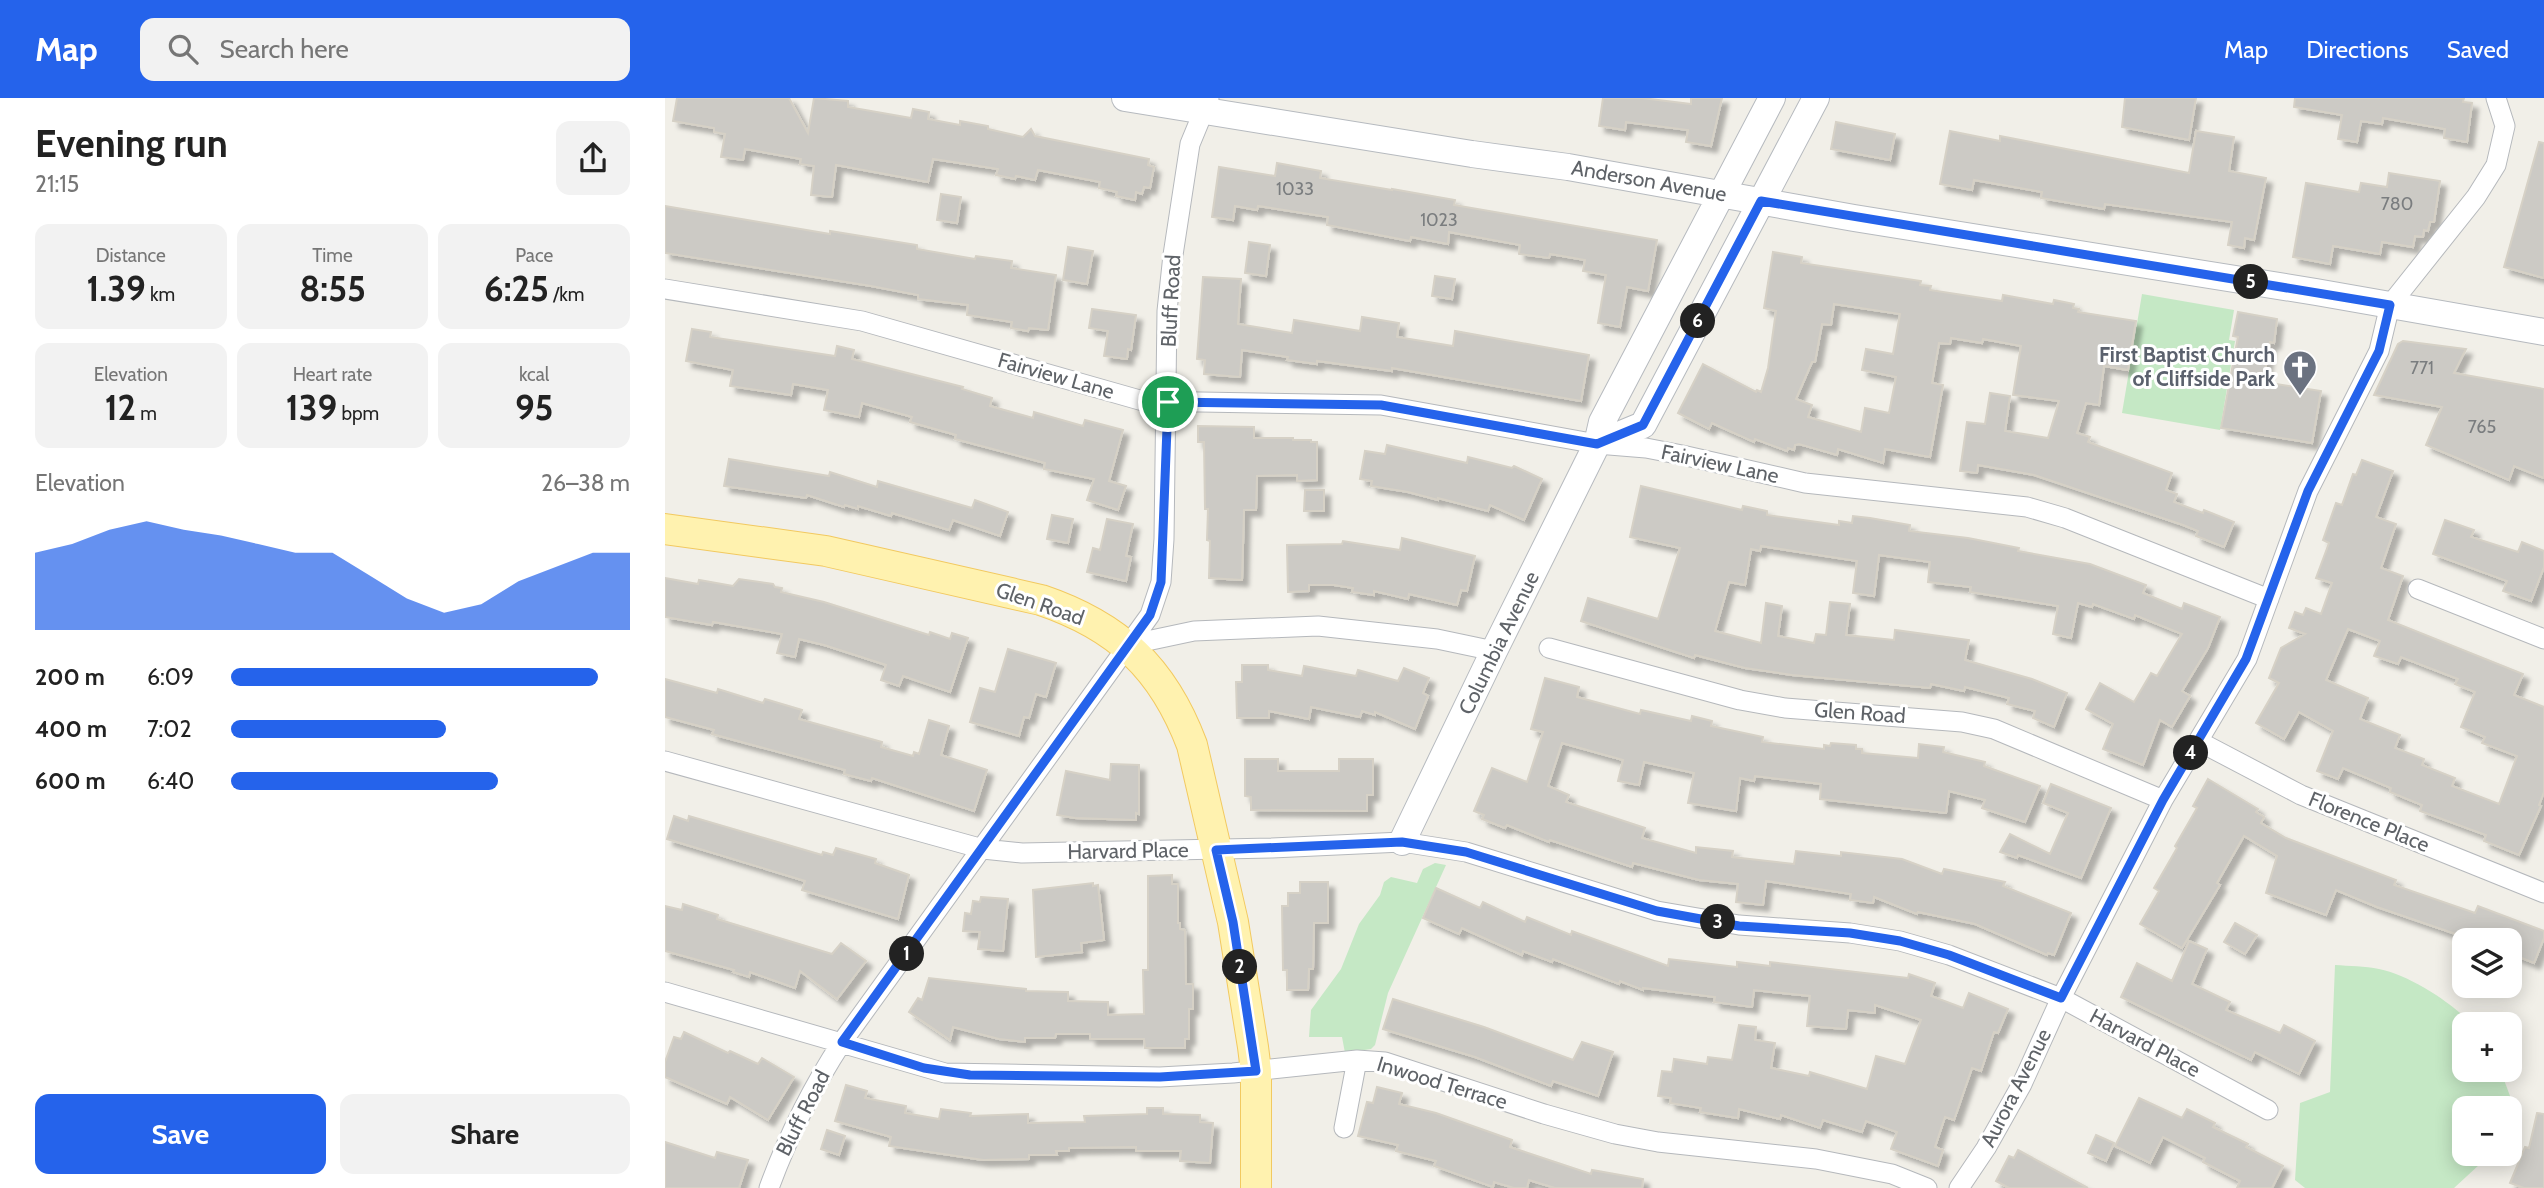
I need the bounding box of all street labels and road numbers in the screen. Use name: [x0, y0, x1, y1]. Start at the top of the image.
street label: Anderson Avenue: [1570, 155, 1729, 206]
street label: Bluff Road: [1156, 254, 1185, 348]
street label: Fairview Lane: [995, 347, 1117, 404]
street label: Fairview Lane: [1659, 439, 1781, 488]
street label: Columbia Avenue: [1453, 567, 1544, 718]
street label: Glen Road: [993, 577, 1088, 630]
street label: Glen Road: [1813, 697, 1907, 728]
street label: Florence Place: [2305, 786, 2434, 857]
street label: Harvard Place: [1067, 837, 1189, 864]
street label: Harvard Place: [2086, 1003, 2205, 1082]
street label: Aurora Avenue: [1975, 1024, 2056, 1151]
street label: Inwood Terrace: [1374, 1051, 1511, 1114]
street label: Bluff Road: [770, 1066, 835, 1160]

